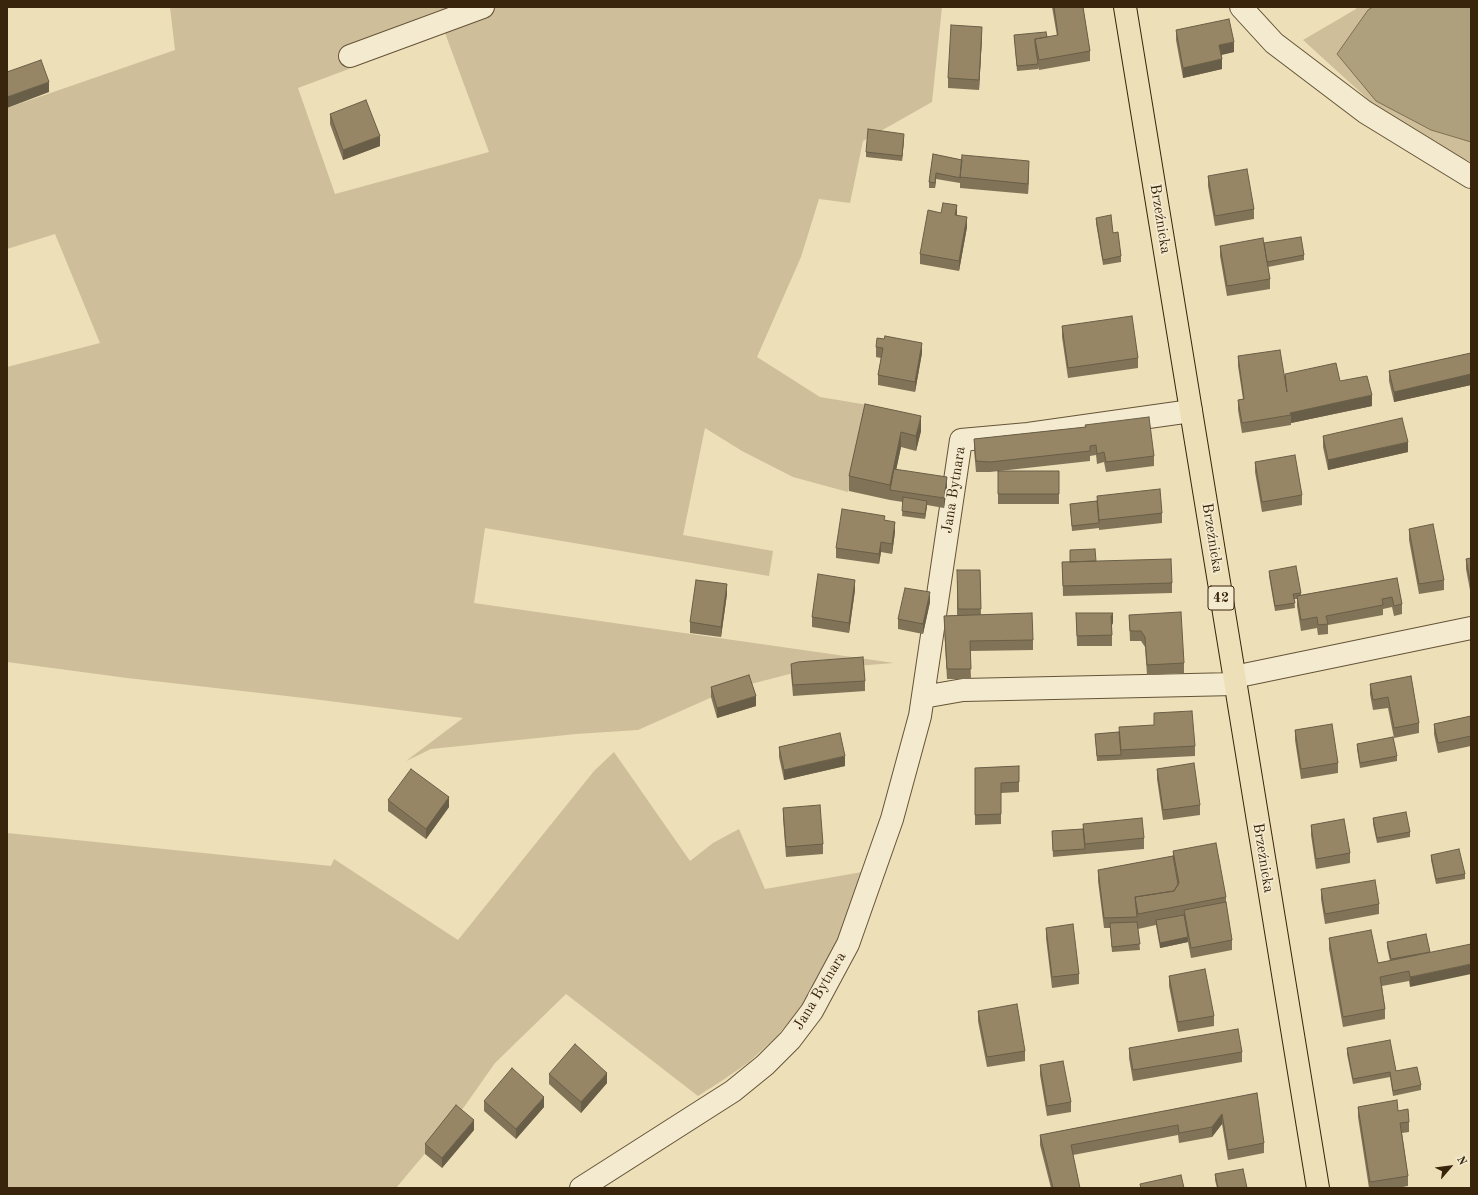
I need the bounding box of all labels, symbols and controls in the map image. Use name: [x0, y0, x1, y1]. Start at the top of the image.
street label: Brzeźnicka: [1146, 183, 1174, 255]
street label: Jana Bytnara: [938, 445, 970, 535]
street label: Brzeźnicka: [1198, 502, 1226, 574]
road number: 42: [1208, 586, 1234, 610]
street label: Brzeźnicka: [1249, 822, 1277, 894]
street label: Jana Bytnara: [790, 949, 850, 1033]
north arrow: [1430, 1147, 1470, 1187]
text: N: [1454, 1155, 1468, 1167]

